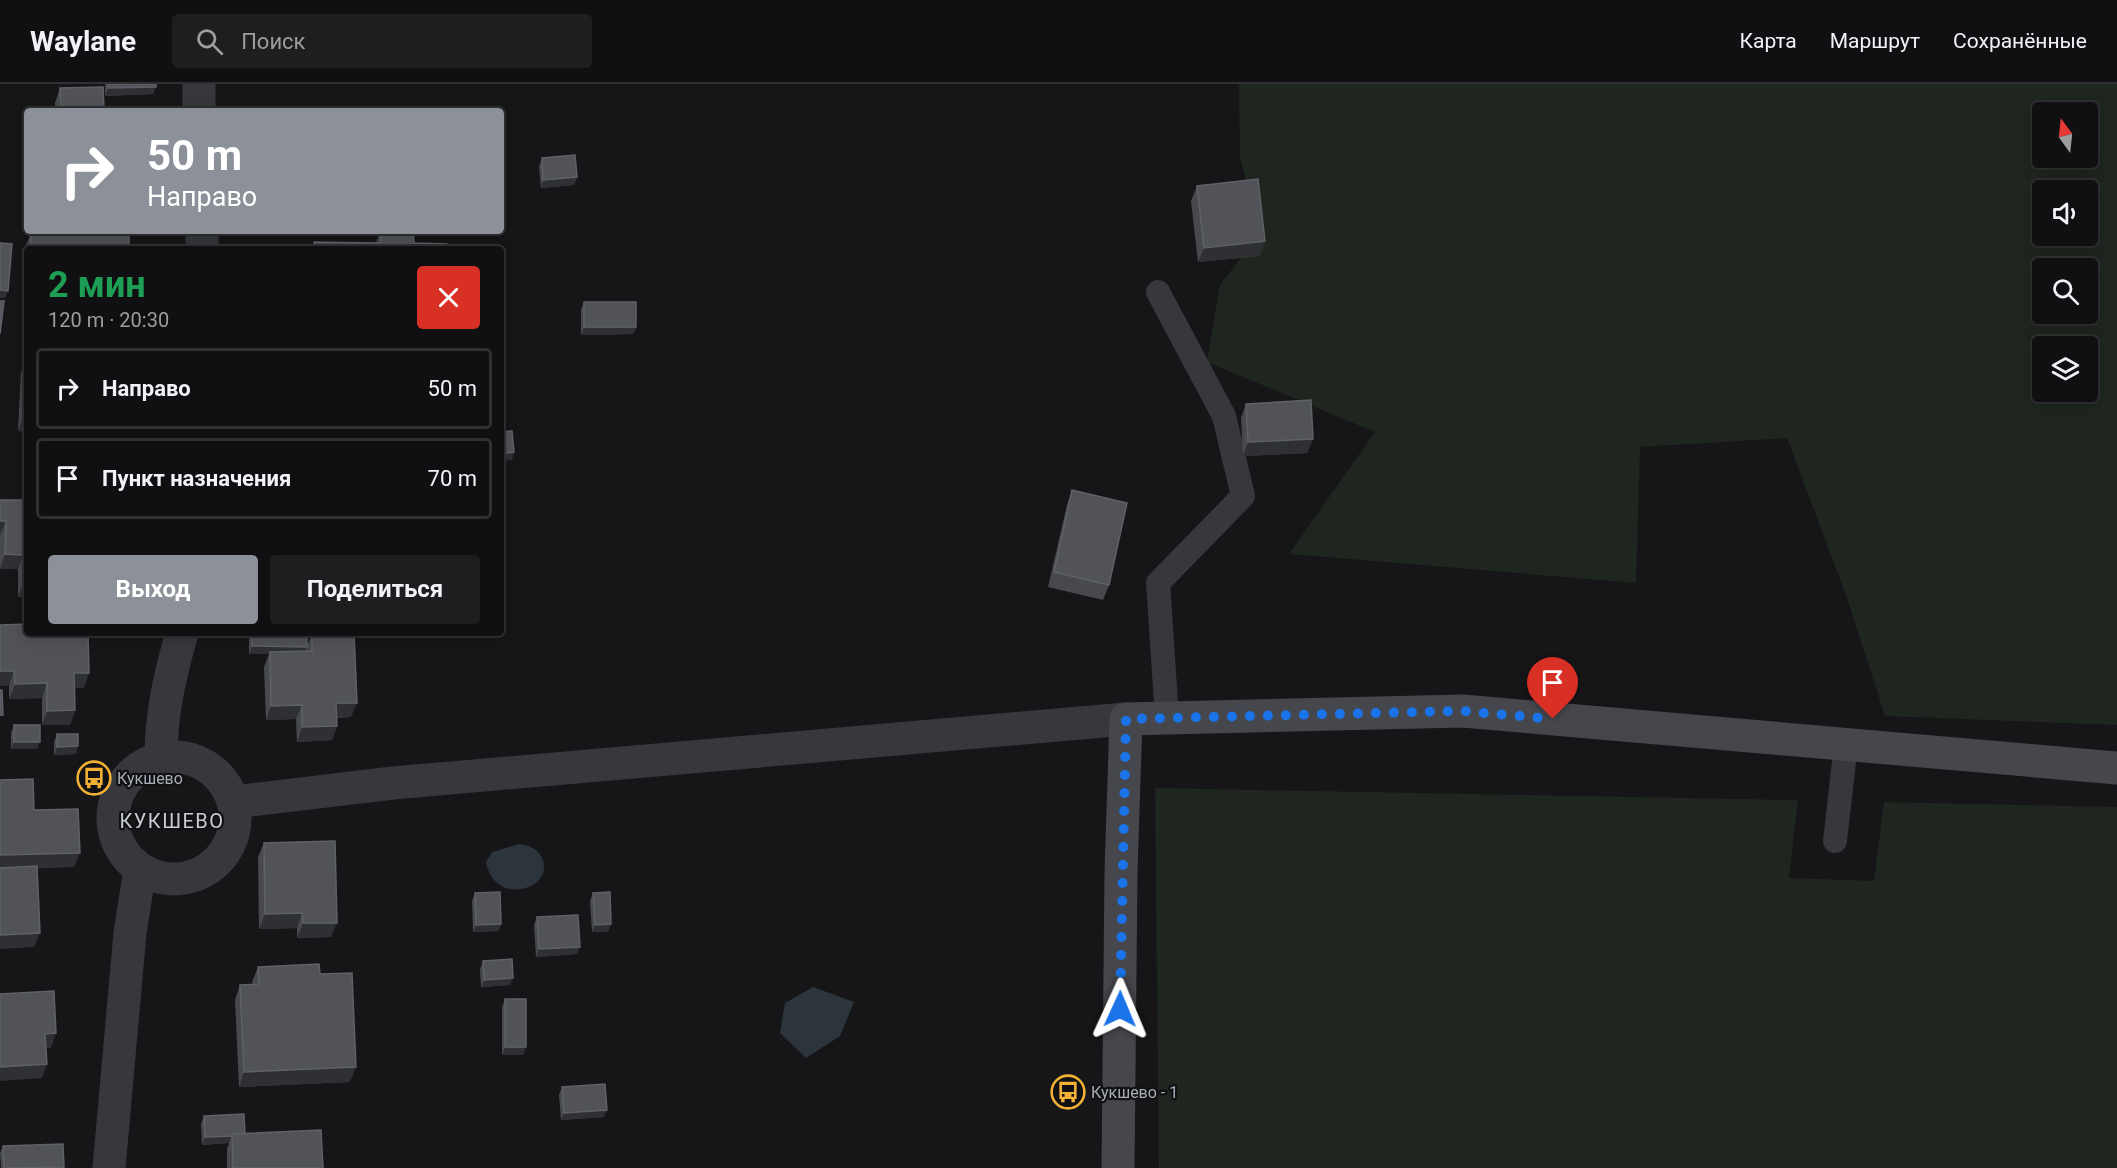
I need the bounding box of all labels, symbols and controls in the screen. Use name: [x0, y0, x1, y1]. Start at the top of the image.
search box: [172, 14, 592, 68]
text: Waylane: [30, 25, 136, 58]
icon: search: [193, 25, 226, 58]
text: Поиск: [241, 29, 306, 54]
text: Карта: [1740, 29, 1797, 53]
text: Маршрут: [1830, 29, 1920, 53]
text: Сохранённые: [1953, 29, 2087, 53]
north arrow: [2032, 102, 2098, 168]
map controls: [2032, 102, 2098, 402]
text: 50 m: [147, 131, 242, 180]
icon: right: [48, 132, 126, 210]
button: sound: [2032, 180, 2098, 246]
text: Направо: [147, 181, 257, 213]
button: search: [2032, 258, 2098, 324]
text: 2 мин: [48, 264, 146, 306]
button: close: [417, 266, 480, 329]
text: 120 m · 20:30: [48, 308, 169, 332]
button: layers: [2032, 336, 2098, 402]
icon: right: [51, 372, 84, 405]
text: Направо: [102, 376, 191, 401]
text: 50 m: [428, 376, 477, 401]
icon: arrive: [51, 462, 84, 495]
text: Пункт назначения: [102, 466, 291, 491]
text: 70 m: [428, 466, 477, 491]
button: Выход: [48, 555, 258, 624]
button: Поделиться: [270, 555, 480, 624]
pin: [1527, 657, 1578, 719]
icon: arrive: [1536, 666, 1569, 699]
bus stop icon: Кукшево: [76, 760, 112, 796]
place label: Кукшево: [117, 769, 183, 788]
district label: КУКШЕВО: [119, 809, 225, 833]
position arrow: [1088, 977, 1152, 1041]
bus stop icon: Кукшево - 1: [1050, 1074, 1086, 1110]
place label: Кукшево - 1: [1091, 1083, 1178, 1102]

